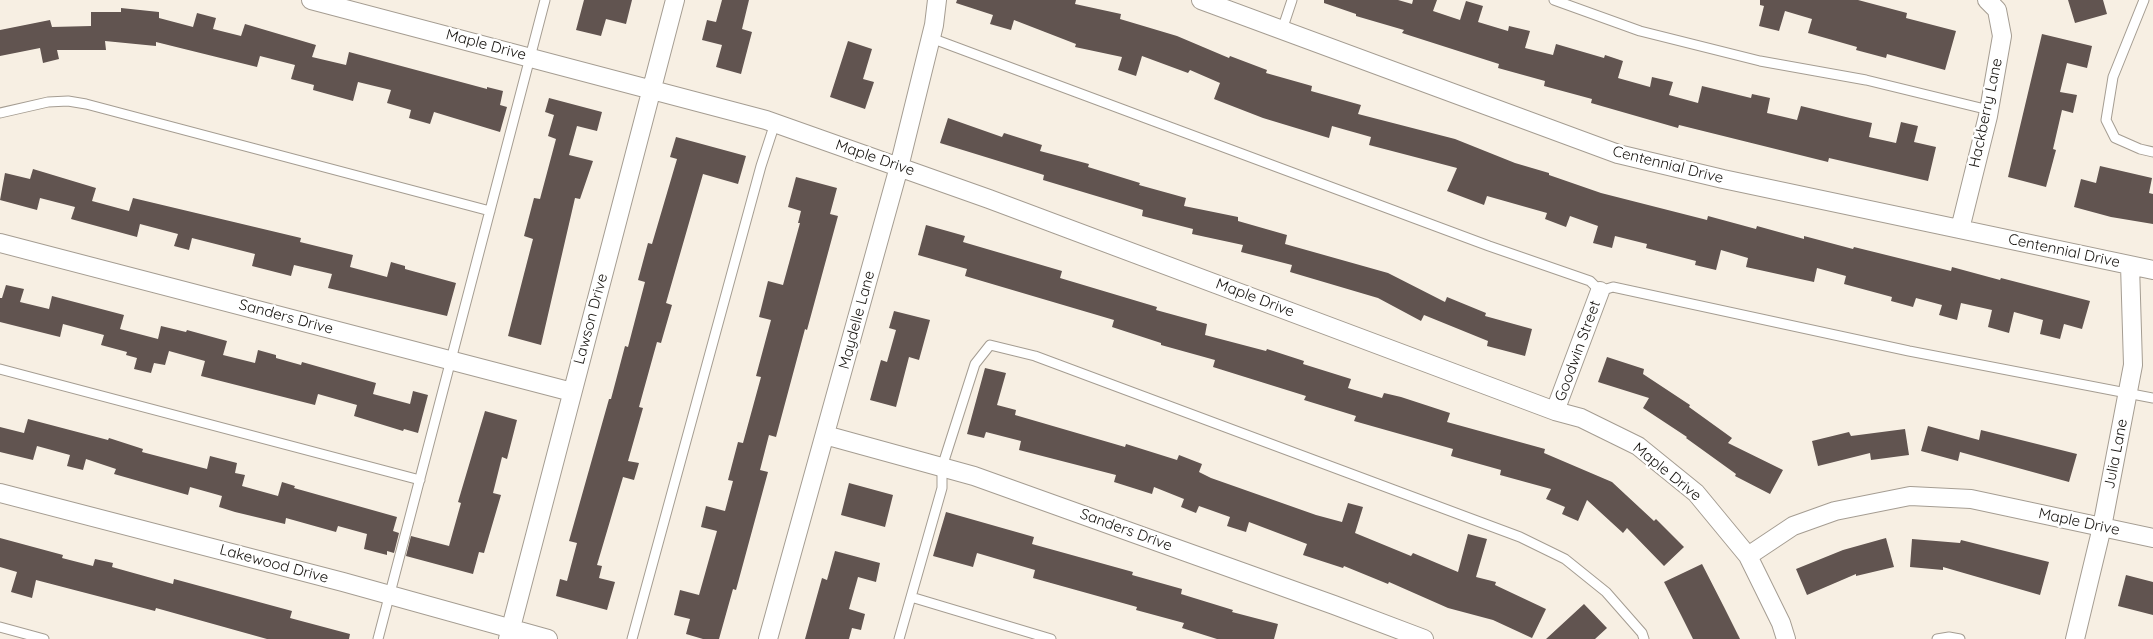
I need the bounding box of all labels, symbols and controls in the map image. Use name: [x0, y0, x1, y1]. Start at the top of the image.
street label: Maple Drive: [444, 26, 528, 64]
street label: Hackberry Lane: [1966, 57, 2006, 169]
street label: Maple Drive: [833, 136, 917, 180]
street label: Centennial Drive: [1611, 143, 1725, 187]
street label: Centennial Drive: [2007, 230, 2121, 272]
street label: Maydelle Lane: [835, 269, 879, 371]
street label: Lawson Drive: [570, 272, 612, 366]
street label: Maple Drive: [1213, 275, 1297, 321]
street label: Sanders Drive: [237, 296, 335, 338]
street label: Goodwin Street: [1551, 298, 1605, 404]
street label: Julia Lane: [2100, 417, 2132, 491]
street label: Maple Drive: [1629, 439, 1705, 505]
street label: Sanders Drive: [1077, 505, 1175, 555]
street label: Maple Drive: [2037, 505, 2121, 539]
street label: Lakewood Drive: [218, 541, 330, 587]

